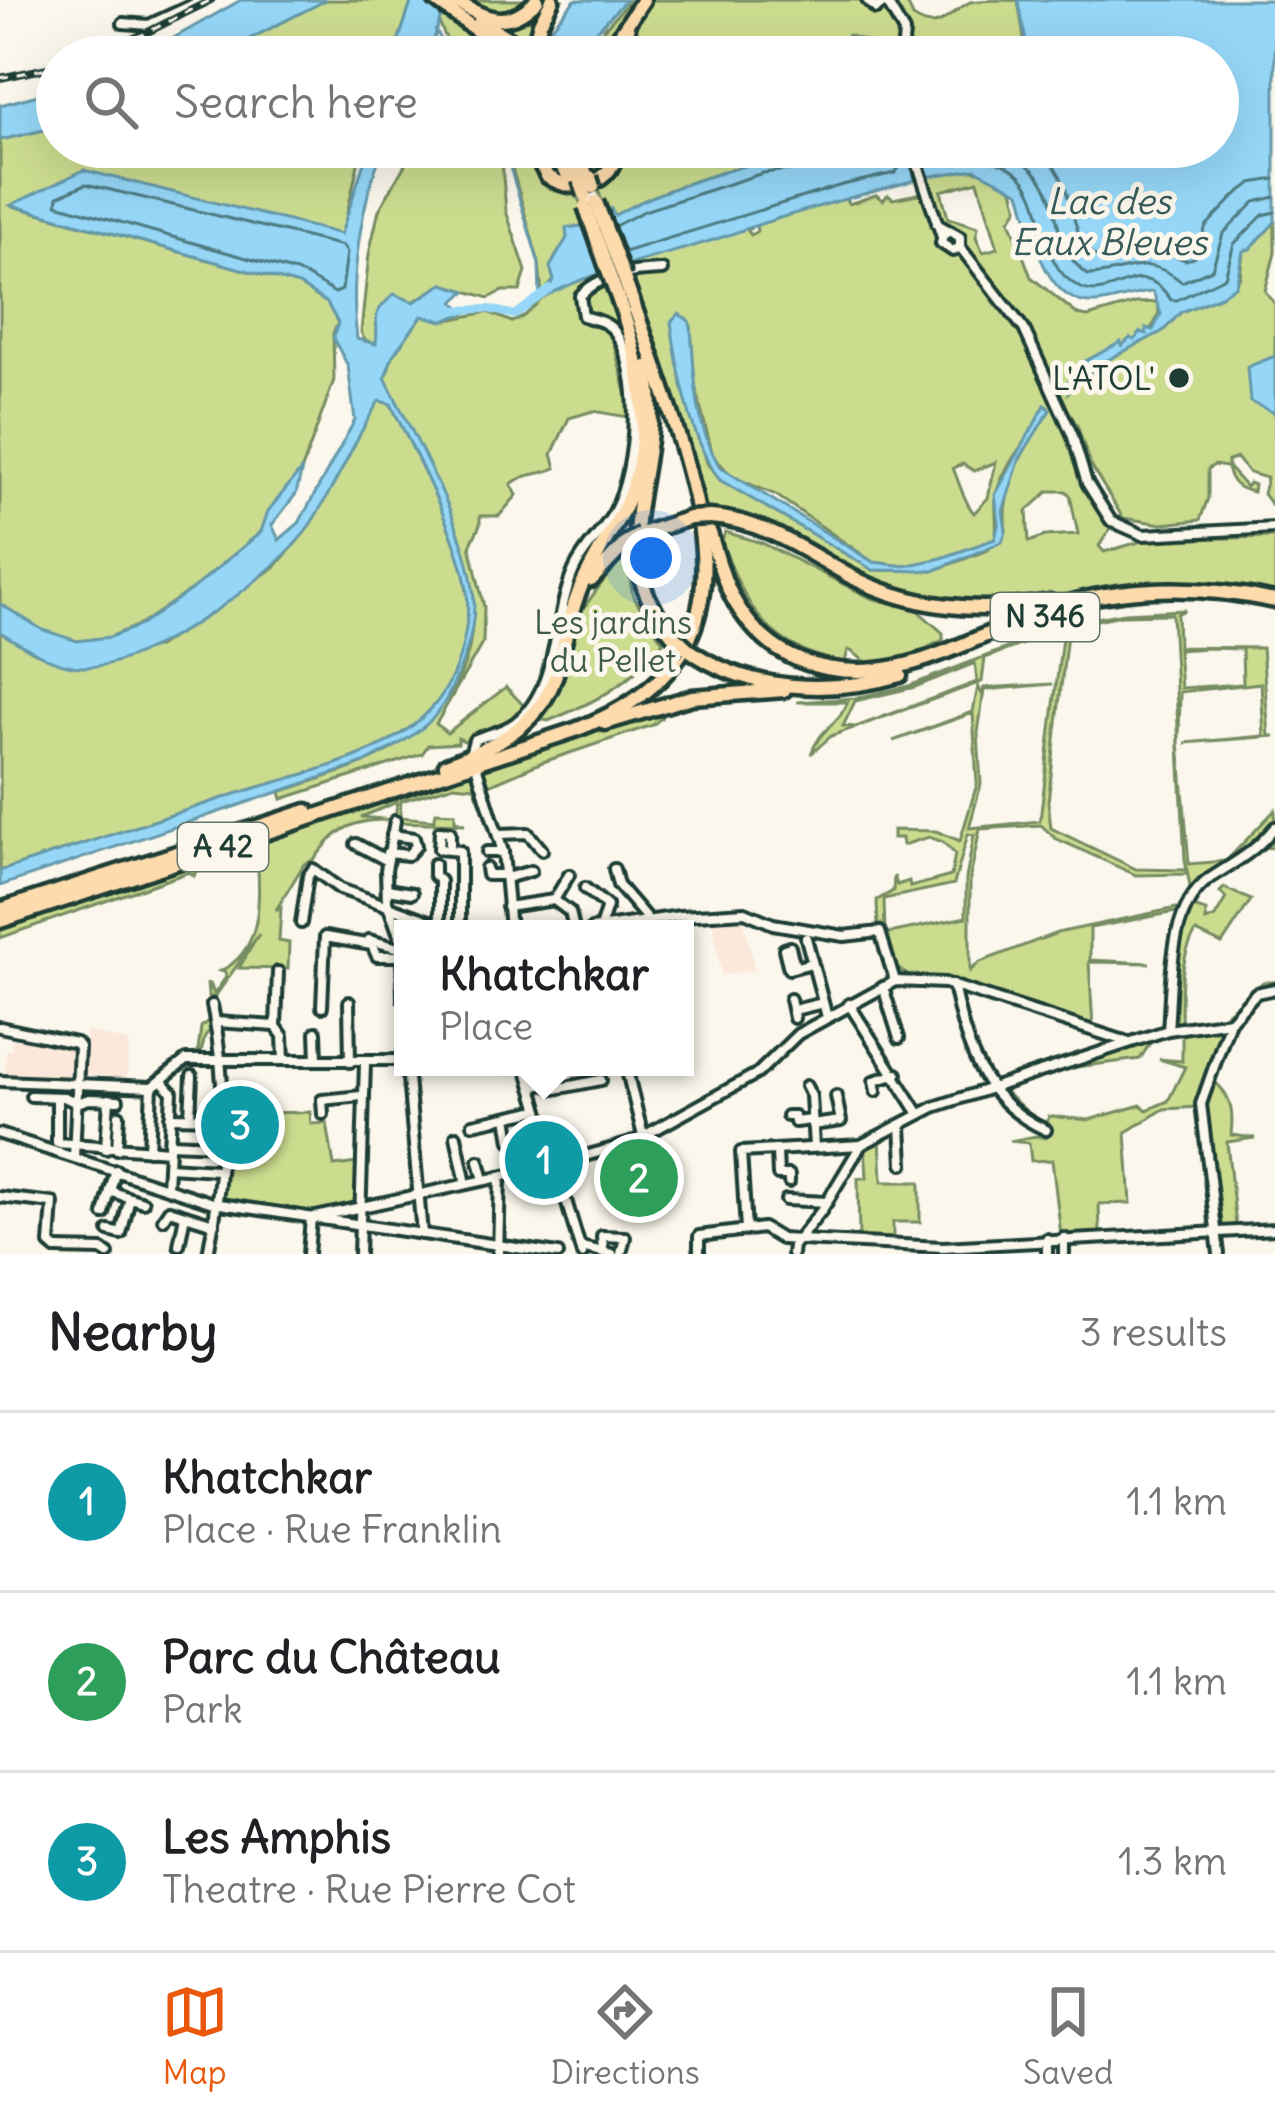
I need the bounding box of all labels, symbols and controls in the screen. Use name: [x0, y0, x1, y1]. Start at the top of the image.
search box: [36, 36, 1239, 168]
icon: search: [78, 69, 144, 135]
text: Search here: [174, 74, 418, 130]
water label: Lac des Eaux Bleues: [1011, 179, 1210, 265]
place label: L'ATOL': [1052, 357, 1155, 399]
marker: L'ATOL': [1166, 365, 1192, 391]
your location: [621, 528, 681, 588]
road number: N 346: [991, 593, 1099, 641]
park label: Les jardins du Pellet: [534, 601, 692, 681]
road number: A 42: [178, 823, 268, 871]
popup: [394, 920, 694, 1076]
text: Khatchkar: [439, 946, 649, 1002]
text: Place: [439, 1002, 533, 1051]
pin: 3: [201, 1080, 279, 1170]
pin: 1: [505, 1115, 583, 1205]
pin: 2: [600, 1133, 678, 1223]
text: Nearby: [48, 1300, 217, 1364]
text: 3 results: [1080, 1308, 1227, 1357]
text: Khatchkar: [162, 1449, 372, 1505]
text: 1: [79, 1477, 95, 1526]
text: 1.1 km: [1126, 1477, 1227, 1526]
text: Place · Rue Franklin: [162, 1505, 502, 1554]
text: Parc du Château: [162, 1629, 501, 1685]
text: 2: [76, 1657, 98, 1706]
text: 1.1 km: [1126, 1657, 1227, 1706]
text: Park: [162, 1685, 243, 1734]
text: Les Amphis: [162, 1809, 391, 1865]
text: 3: [76, 1837, 98, 1886]
text: 1.3 km: [1118, 1837, 1227, 1886]
text: Theatre · Rue Pierre Cot: [162, 1865, 576, 1914]
tab: Map: [162, 1979, 228, 2093]
tab: Directions: [551, 1979, 700, 2093]
tab: Saved: [1023, 1979, 1113, 2093]

